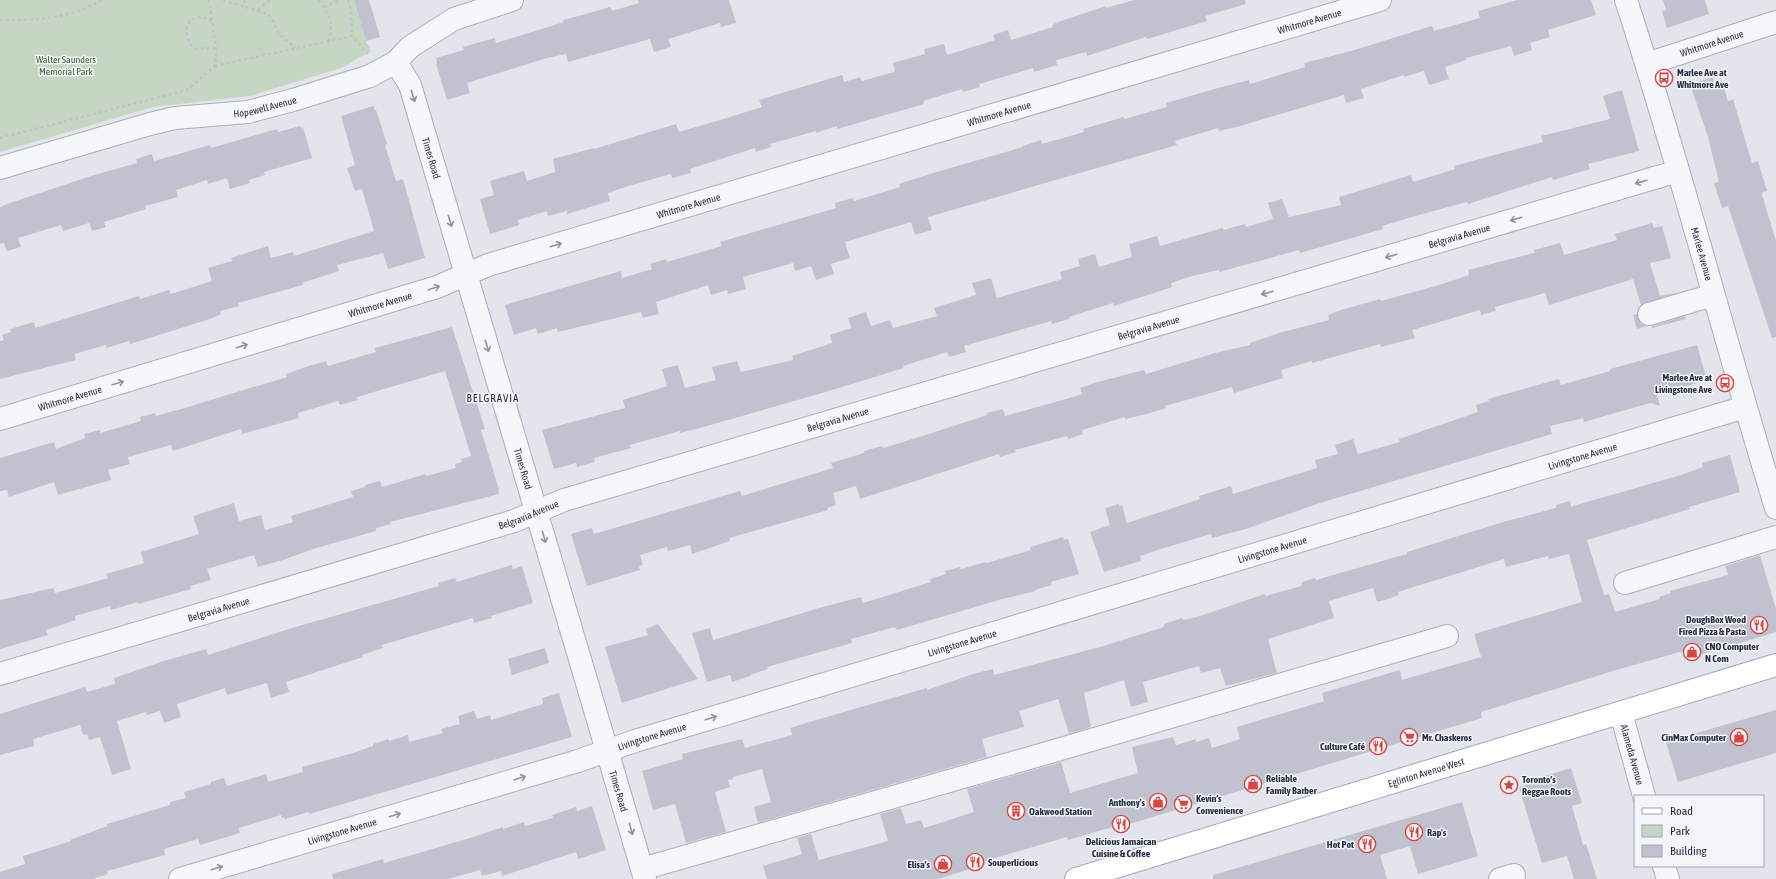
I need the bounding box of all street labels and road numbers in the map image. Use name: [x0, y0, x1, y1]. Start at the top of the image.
street label: Whitmore Avenue: [1276, 7, 1343, 36]
street label: Whitmore Avenue: [1679, 28, 1745, 59]
street label: Hopewell Avenue: [233, 94, 298, 119]
street label: Whitmore Avenue: [966, 99, 1033, 128]
street label: Times Road: [420, 136, 442, 180]
street label: Whitmore Avenue: [655, 191, 722, 221]
street label: Belgravia Avenue: [1427, 222, 1492, 250]
street label: Marlee Avenue: [1689, 226, 1715, 282]
street label: Whitmore Avenue: [347, 290, 414, 319]
street label: Belgravia Avenue: [1117, 313, 1181, 342]
street label: Whitmore Avenue: [37, 383, 104, 413]
street label: Belgravia Avenue: [806, 405, 870, 434]
street label: Livingstone Avenue: [1547, 441, 1619, 472]
street label: Times Road: [512, 447, 534, 491]
street label: Belgravia Avenue: [497, 498, 561, 531]
street label: Livingstone Avenue: [1237, 534, 1309, 565]
street label: Belgravia Avenue: [187, 595, 251, 624]
street label: Livingstone Avenue: [926, 627, 998, 659]
street label: Livingstone Avenue: [616, 721, 688, 753]
street label: Alameda Avenue: [1618, 723, 1646, 787]
street label: Eglinton Avenue West: [1387, 756, 1466, 789]
street label: Times Road: [607, 769, 630, 813]
street label: Livingstone Avenue: [306, 816, 378, 847]

